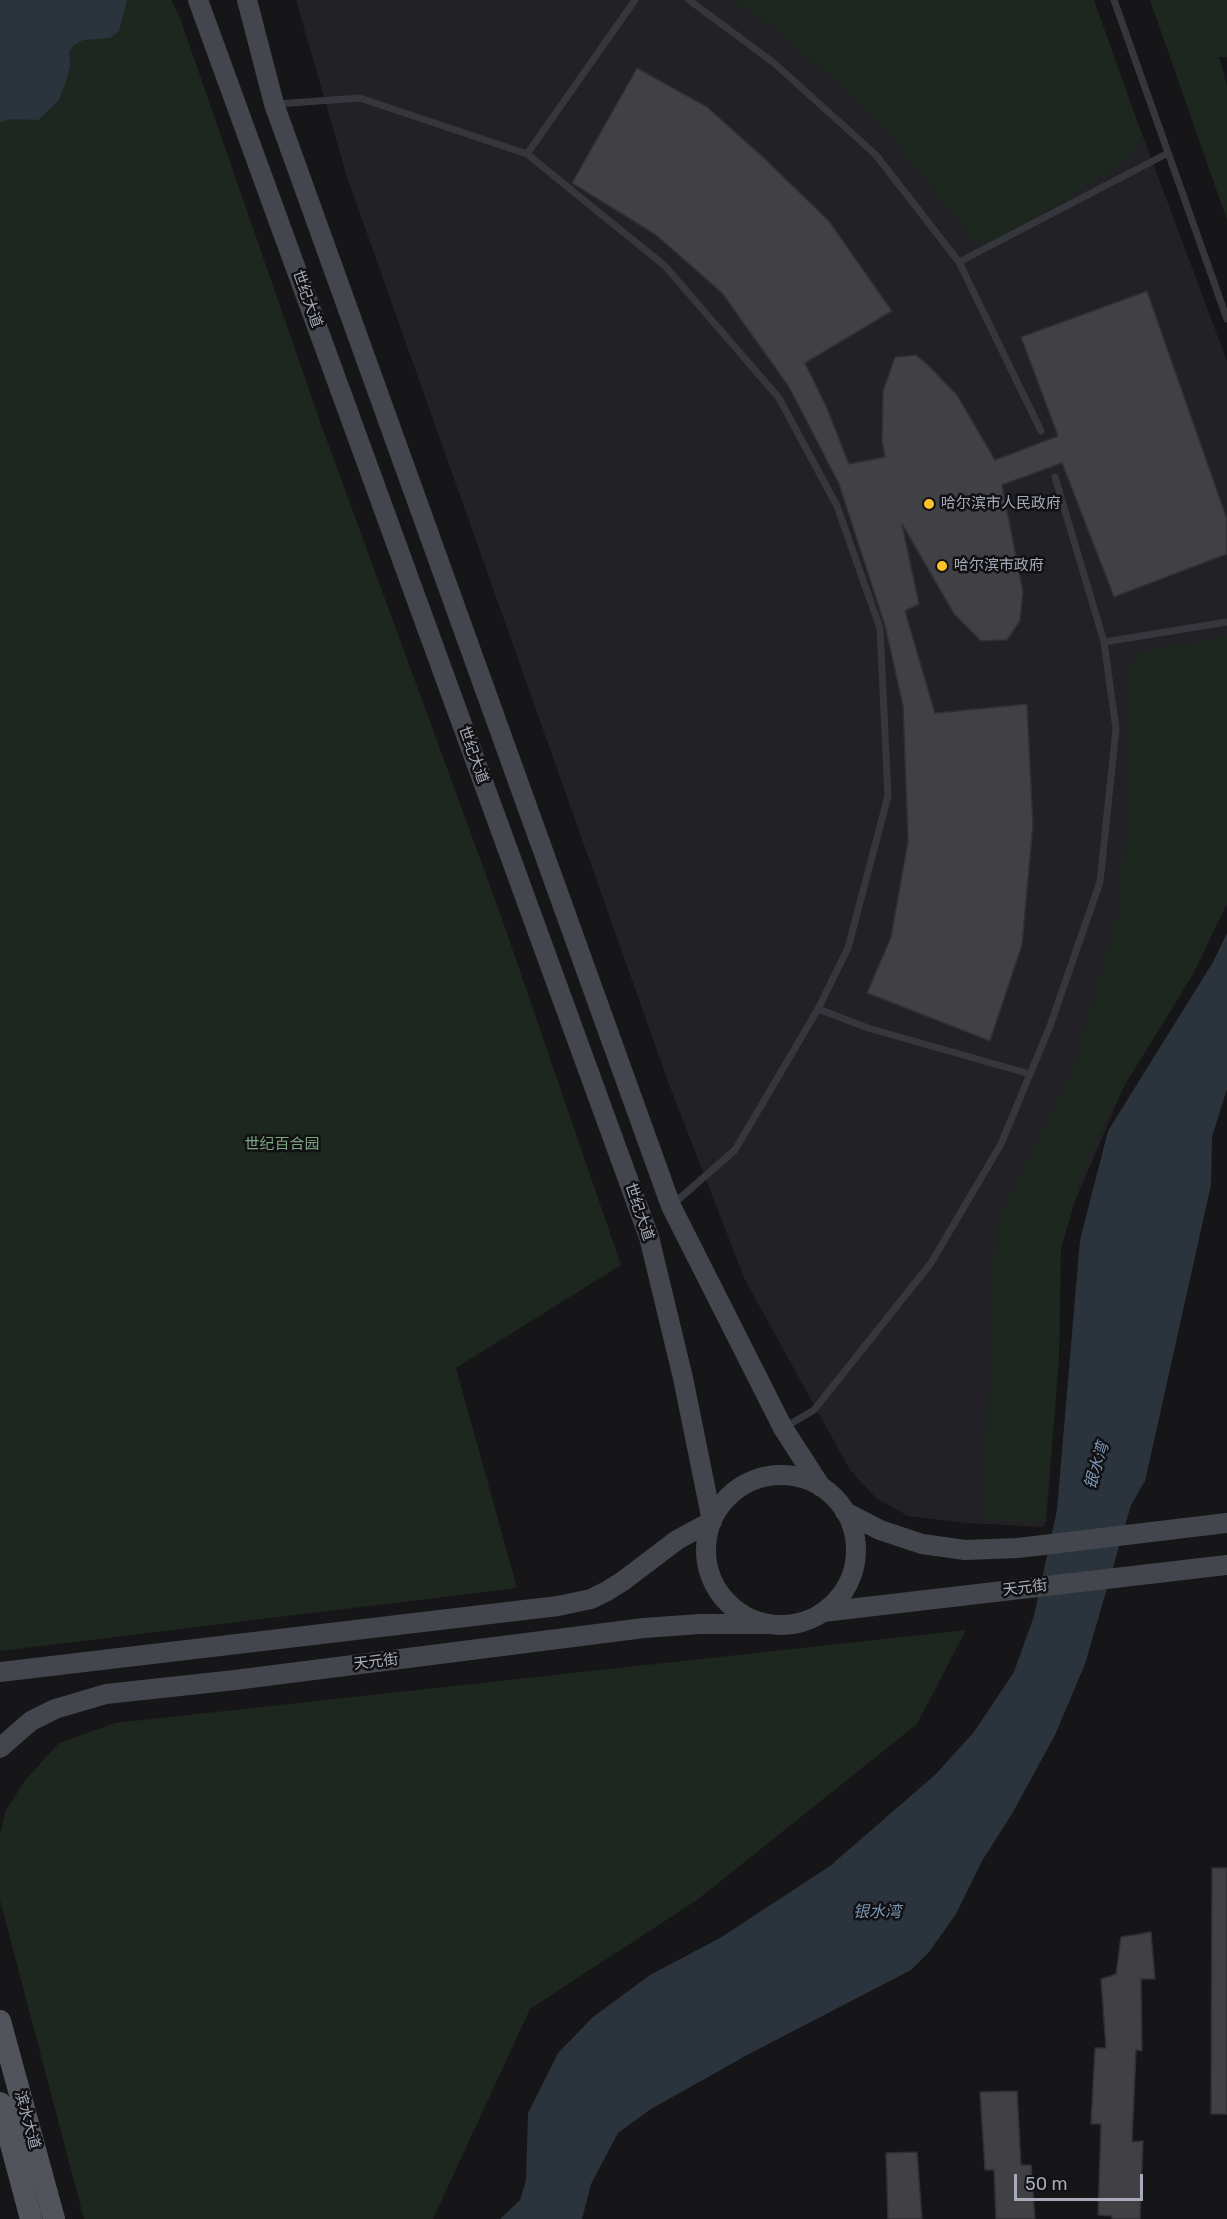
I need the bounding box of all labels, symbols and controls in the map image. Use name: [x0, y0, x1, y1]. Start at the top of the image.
street label: 世纪大道: [288, 268, 326, 330]
place label: 哈尔滨市人民政府: [941, 495, 1061, 513]
marker: 哈尔滨市人民政府: [922, 497, 936, 511]
place label: 哈尔滨市政府: [954, 557, 1044, 575]
marker: 哈尔滨市政府: [935, 559, 949, 573]
street label: 世纪大道: [454, 724, 492, 786]
park label: 世纪百合园: [245, 1136, 319, 1154]
street label: 世纪大道: [621, 1181, 657, 1243]
water label: 银水湾: [1081, 1440, 1113, 1492]
street label: 天元街: [1002, 1576, 1048, 1600]
street label: 天元街: [353, 1650, 399, 1674]
water label: 银水湾: [853, 1902, 901, 1922]
street label: 滨水大道: [11, 2089, 43, 2151]
scale bar: [1017, 2162, 1146, 2200]
text: 50 m: [1025, 2173, 1068, 2195]

